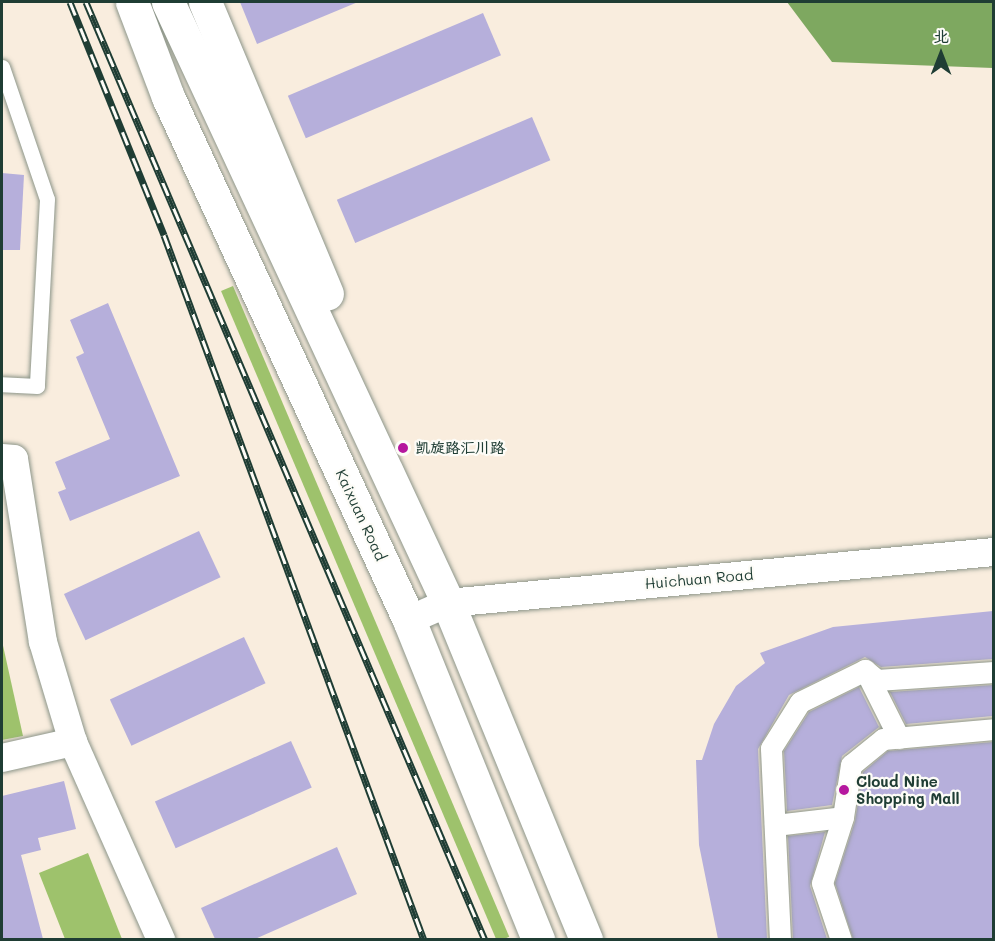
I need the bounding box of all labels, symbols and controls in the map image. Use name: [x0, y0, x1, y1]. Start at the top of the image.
north arrow: [911, 24, 971, 84]
text: 北: [933, 25, 949, 46]
place label: 凯旋路汇川路: [415, 439, 505, 457]
marker: 凯旋路汇川路: [396, 441, 410, 455]
street label: Kaixuan Road: [332, 466, 390, 564]
street label: Huichuan Road: [644, 565, 754, 593]
place label: Cloud Nine Shopping Mall: [856, 772, 960, 807]
marker: Cloud Nine Shopping Mall: [837, 783, 851, 797]

